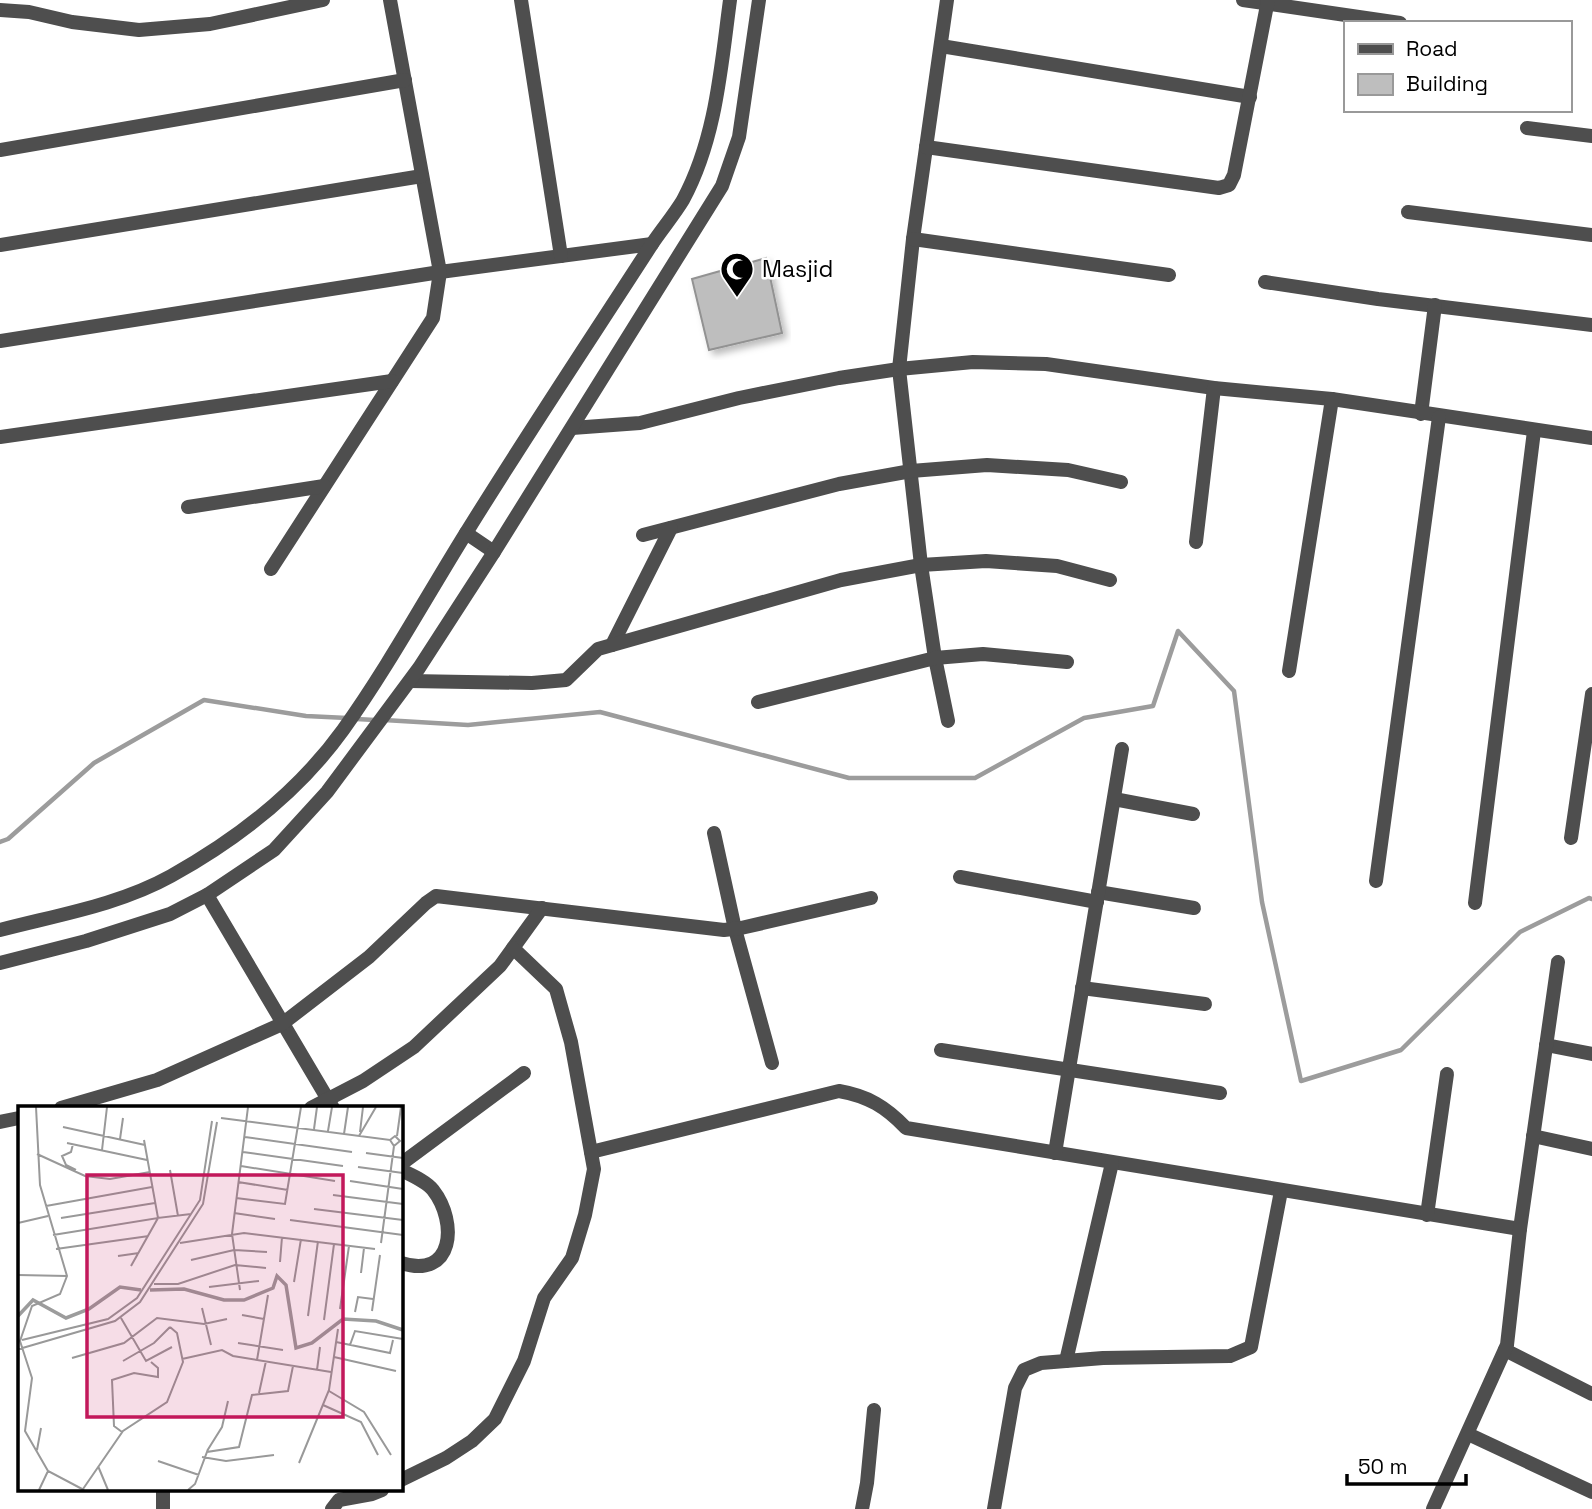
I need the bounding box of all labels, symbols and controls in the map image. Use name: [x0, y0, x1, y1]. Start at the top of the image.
legend: [1344, 21, 1571, 112]
text: Road: [1406, 35, 1458, 62]
text: Building: [1406, 70, 1488, 97]
mosque icon: Masjid: [718, 250, 756, 299]
place label: Masjid: [762, 254, 833, 284]
inset map: [18, 1106, 402, 1492]
scale bar: [1347, 1442, 1466, 1486]
text: 50 m: [1358, 1453, 1408, 1480]

